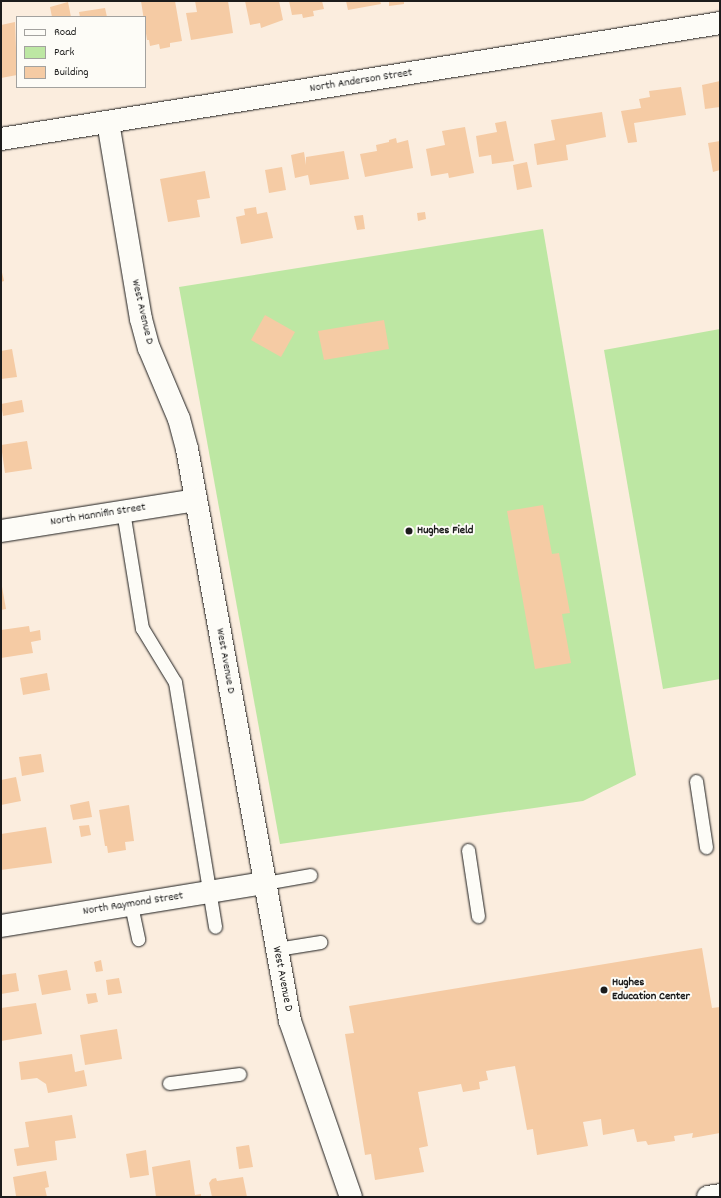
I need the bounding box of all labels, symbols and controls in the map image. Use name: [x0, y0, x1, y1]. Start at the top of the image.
legend: [16, 16, 146, 88]
text: Road: [54, 24, 76, 41]
text: Park: [54, 44, 74, 61]
text: Building: [54, 64, 89, 81]
street label: North Anderson Street: [309, 66, 413, 96]
street label: West Avenue D: [128, 278, 156, 346]
street label: North Hannifin Street: [49, 500, 147, 530]
place label: Hughes Field: [417, 524, 473, 538]
marker: Hughes Field: [404, 526, 414, 536]
street label: West Avenue D: [212, 627, 238, 695]
street label: North Raymond Street: [82, 889, 184, 919]
street label: West Avenue D: [269, 945, 295, 1013]
place label: Hughes Education Center: [612, 976, 690, 1004]
marker: Hughes Education Center: [599, 985, 609, 995]

